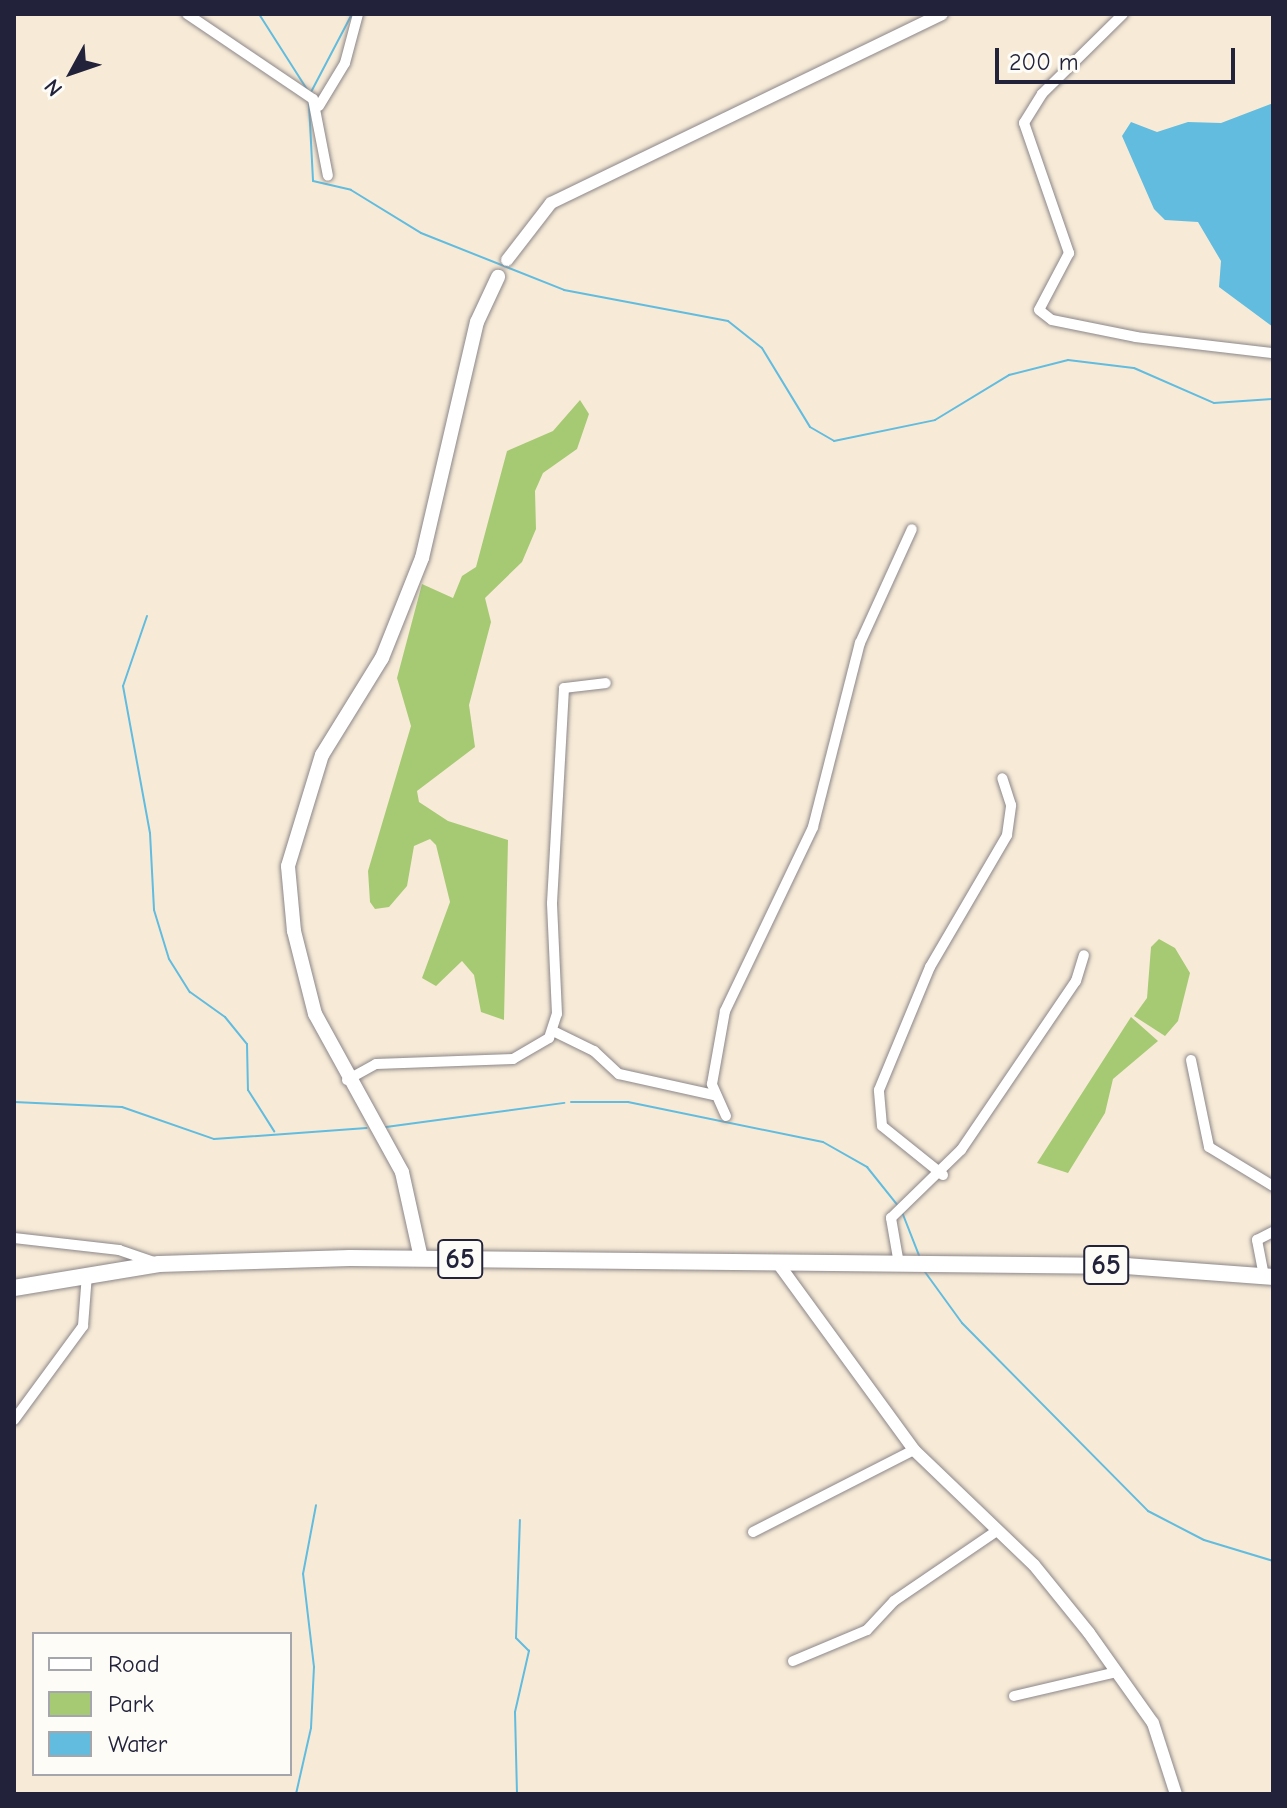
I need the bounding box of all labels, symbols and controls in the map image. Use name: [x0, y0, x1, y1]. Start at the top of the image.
north arrow: [32, 32, 112, 112]
scale bar: [999, 32, 1239, 82]
text: 200 m: [1009, 48, 1079, 76]
text: N: [39, 74, 68, 101]
road number: 65: [436, 1235, 484, 1283]
road number: 65: [1082, 1241, 1130, 1289]
legend: [32, 1632, 292, 1776]
text: Road: [108, 1650, 160, 1678]
text: Park: [108, 1690, 154, 1718]
text: Water: [108, 1730, 167, 1758]

